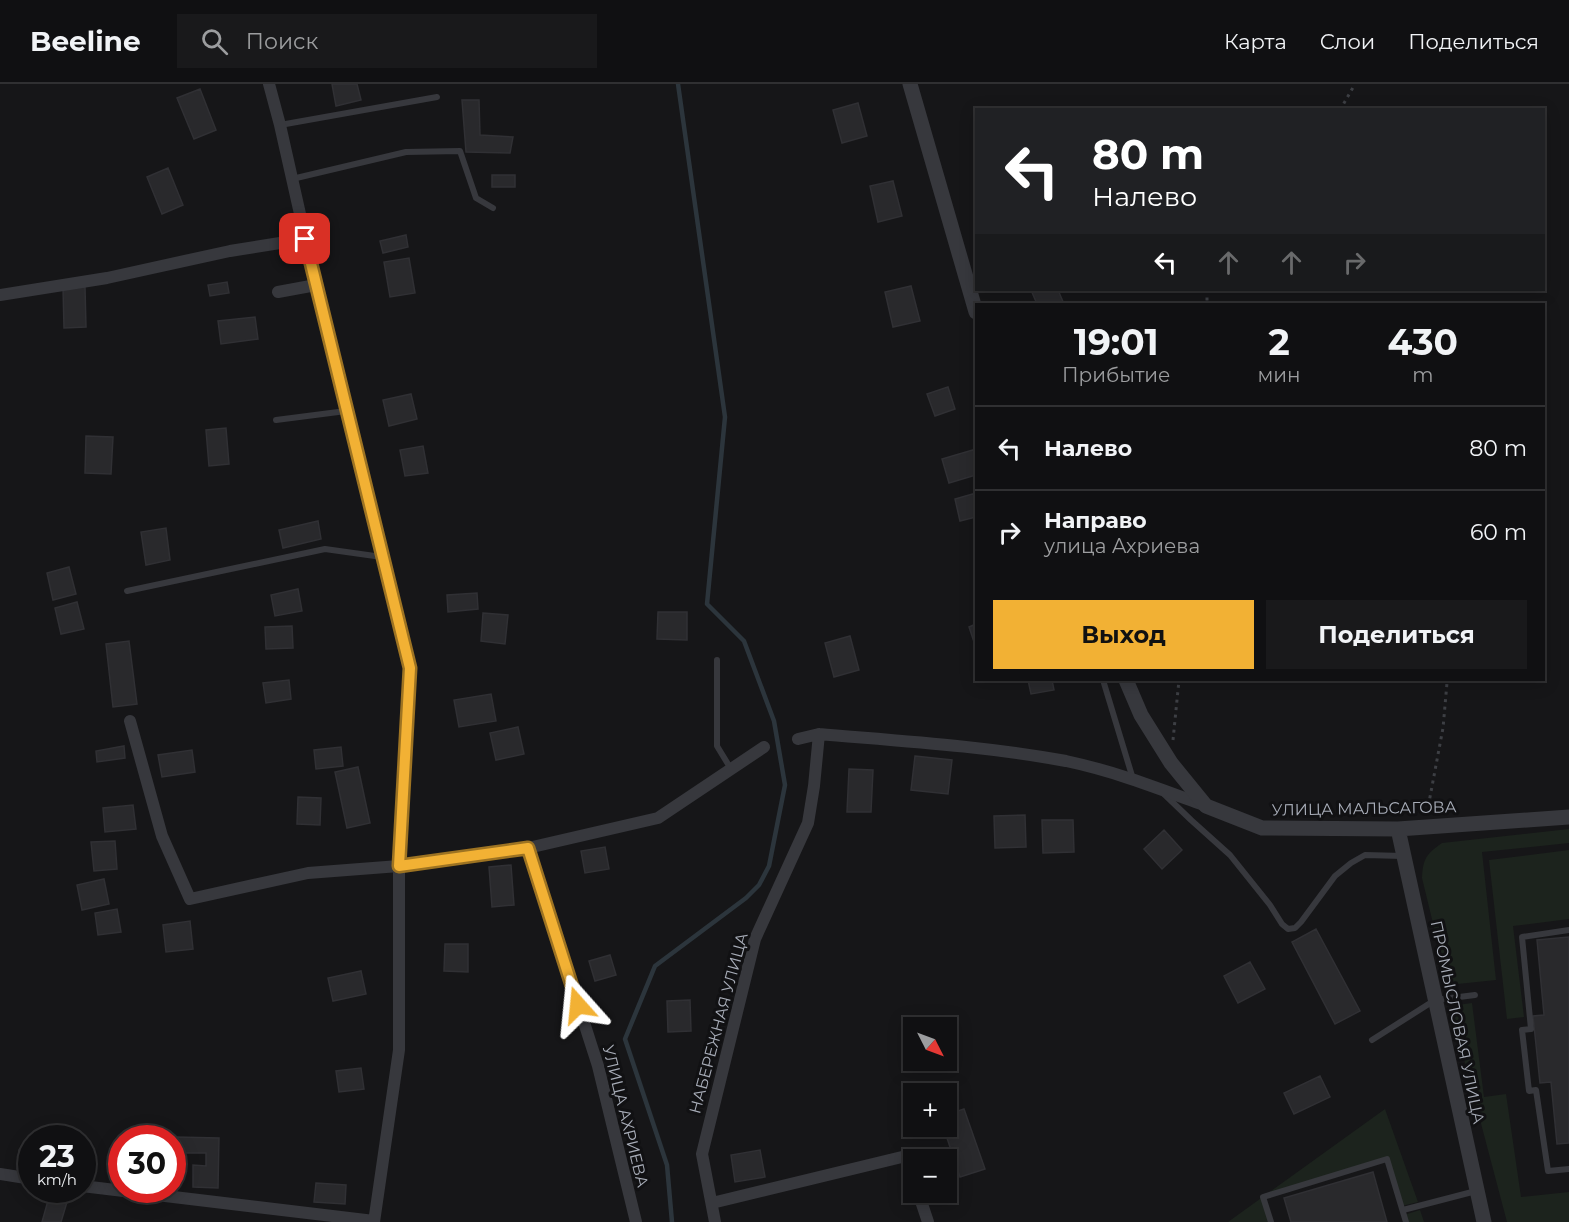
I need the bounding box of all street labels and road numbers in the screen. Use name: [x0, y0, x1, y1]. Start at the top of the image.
street label: УЛИЦА МАЛЬСАГОВА: [1271, 797, 1457, 820]
street label: ПРОМЫСЛОВАЯ УЛИЦА: [1427, 919, 1488, 1125]
street label: НАБЕРЕЖНАЯ УЛИЦА: [685, 931, 752, 1116]
street label: УЛИЦА АХРИЕВА: [599, 1043, 652, 1189]

